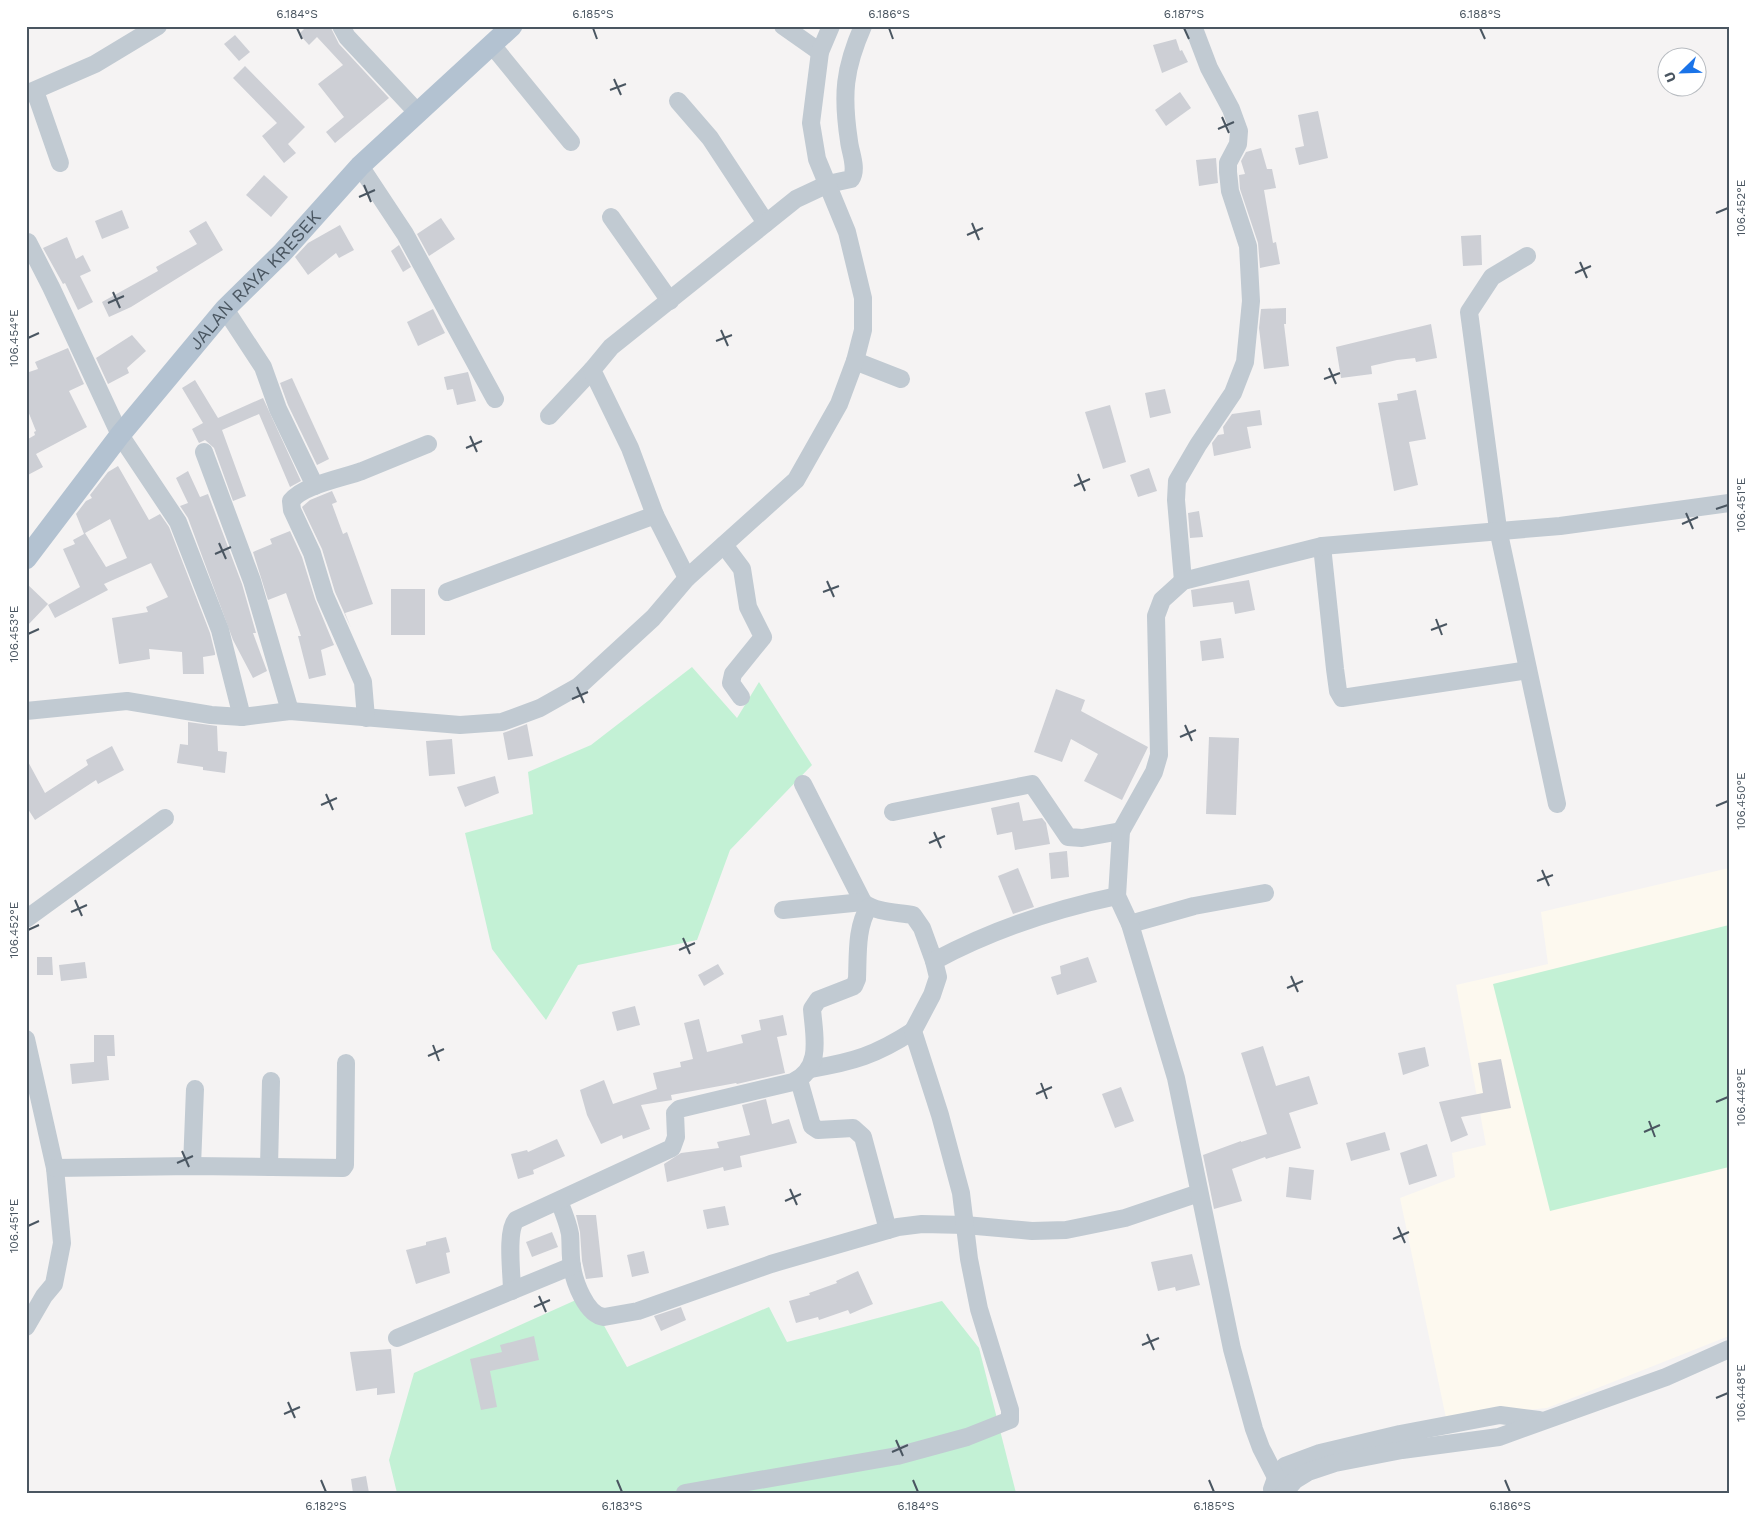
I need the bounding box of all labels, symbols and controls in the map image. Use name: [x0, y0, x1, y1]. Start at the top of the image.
text: 6.184°S: [276, 7, 318, 21]
text: 6.185°S: [572, 7, 614, 21]
text: 6.186°S: [868, 7, 910, 21]
text: 6.187°S: [1164, 7, 1204, 21]
text: 6.188°S: [1459, 7, 1501, 21]
north arrow: [1658, 48, 1708, 98]
text: U: [1661, 69, 1679, 85]
text: 106.452°E: [1734, 179, 1748, 237]
street label: JALAN RAYA KRESEK: [184, 206, 325, 354]
text: 106.454°E: [7, 309, 21, 367]
text: 106.451°E: [1734, 477, 1748, 532]
text: 106.453°E: [7, 605, 21, 663]
text: 106.450°E: [1734, 772, 1748, 830]
text: 106.452°E: [7, 901, 21, 959]
text: 106.449°E: [1734, 1068, 1748, 1126]
text: 106.451°E: [7, 1198, 21, 1253]
text: 106.448°E: [1734, 1364, 1748, 1422]
text: 6.182°S: [305, 1499, 347, 1513]
text: 6.183°S: [601, 1499, 643, 1513]
text: 6.184°S: [897, 1499, 939, 1513]
text: 6.185°S: [1193, 1499, 1235, 1513]
text: 6.186°S: [1489, 1499, 1531, 1513]

